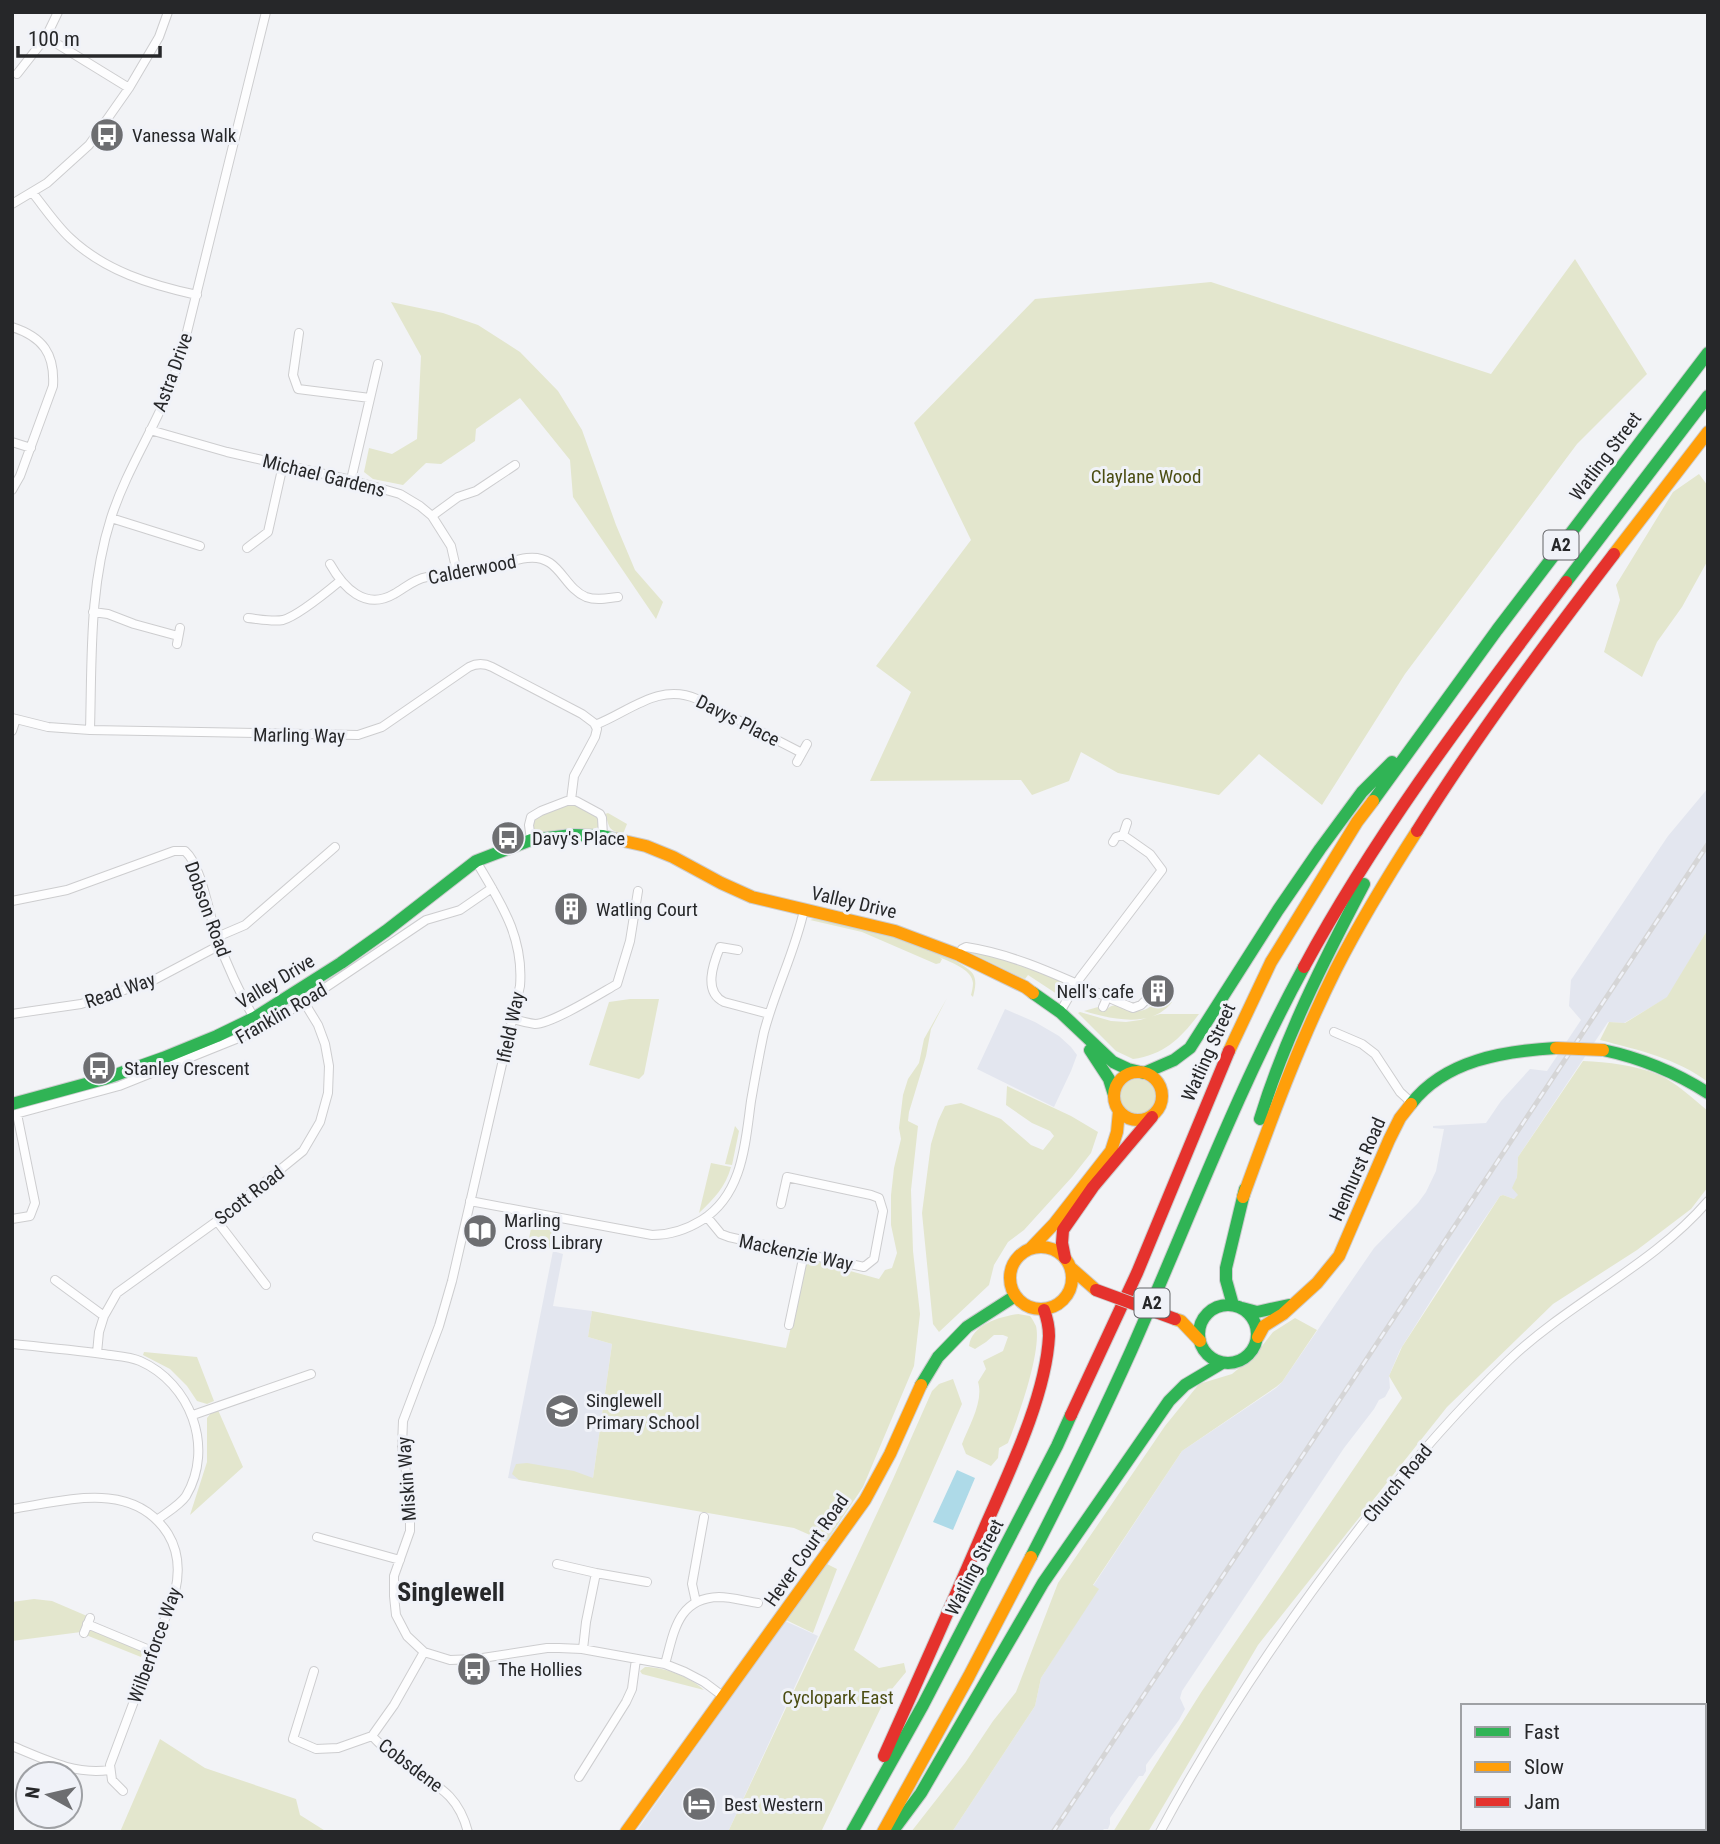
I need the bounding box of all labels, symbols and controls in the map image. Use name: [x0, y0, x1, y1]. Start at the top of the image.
scale bar: [18, 14, 159, 58]
text: 100 m: [28, 27, 80, 51]
bus stop icon: Vanessa Walk: [88, 116, 126, 154]
place label: Vanessa Walk: [132, 124, 237, 147]
street label: Astra Drive: [148, 330, 197, 415]
street label: Watling Street: [1565, 407, 1646, 505]
street label: Michael Gardens: [260, 449, 388, 502]
park label: Claylane Wood: [1091, 465, 1201, 488]
road number: A2: [1544, 530, 1578, 560]
street label: Calderwood: [426, 550, 518, 589]
street label: Davys Place: [692, 690, 783, 751]
street label: Marling Way: [253, 723, 345, 748]
bus stop icon: Davy's Place: [489, 819, 527, 857]
place label: Davy's Place: [532, 827, 625, 850]
street label: Dobson Road: [180, 858, 235, 960]
street label: Valley Drive: [809, 881, 899, 923]
building icon: Watling Court: [552, 890, 590, 928]
place label: Watling Court: [596, 898, 698, 921]
street label: Valley Drive: [232, 949, 319, 1014]
street label: Read Way: [82, 968, 158, 1013]
building icon: Nell's cafe: [1139, 972, 1177, 1010]
street label: Franklin Road: [231, 978, 331, 1049]
place label: Nell's cafe: [1056, 980, 1134, 1003]
street label: Ifield Way: [492, 989, 529, 1065]
street label: Watling Street: [1177, 1000, 1240, 1105]
bus stop icon: Stanley Crescent: [80, 1049, 118, 1087]
place label: Stanley Crescent: [124, 1057, 250, 1080]
street label: Henhurst Road: [1324, 1114, 1391, 1225]
street label: Scott Road: [210, 1161, 289, 1230]
place label: Marling Cross Library: [504, 1209, 603, 1254]
library icon: Marling Cross Library: [461, 1212, 499, 1250]
street label: Mackenzie Way: [737, 1229, 855, 1276]
road number: A2: [1134, 1288, 1170, 1318]
place label: Singlewell Primary School: [586, 1389, 700, 1434]
school or university icon: Singlewell Primary School: [543, 1392, 581, 1430]
street label: Miskin Way: [392, 1436, 421, 1522]
street label: Church Road: [1358, 1439, 1437, 1527]
street label: Hever Court Road: [759, 1490, 854, 1611]
street label: Watling Street: [940, 1515, 1009, 1619]
district label: Singlewell: [397, 1577, 505, 1607]
street label: Wilberforce Way: [123, 1584, 186, 1706]
bus stop icon: The Hollies: [455, 1650, 493, 1688]
place label: The Hollies: [498, 1658, 582, 1681]
park label: Cyclopark East: [782, 1686, 894, 1709]
legend: [1461, 1704, 1706, 1830]
text: Fast: [1524, 1720, 1560, 1744]
street label: Cobsdene: [374, 1734, 448, 1797]
text: Slow: [1524, 1755, 1564, 1779]
north arrow: [14, 1760, 84, 1830]
text: N: [20, 1785, 45, 1800]
hotel icon: Best Western: [680, 1785, 718, 1823]
text: Jam: [1524, 1790, 1560, 1814]
place label: Best Western: [724, 1793, 823, 1816]

